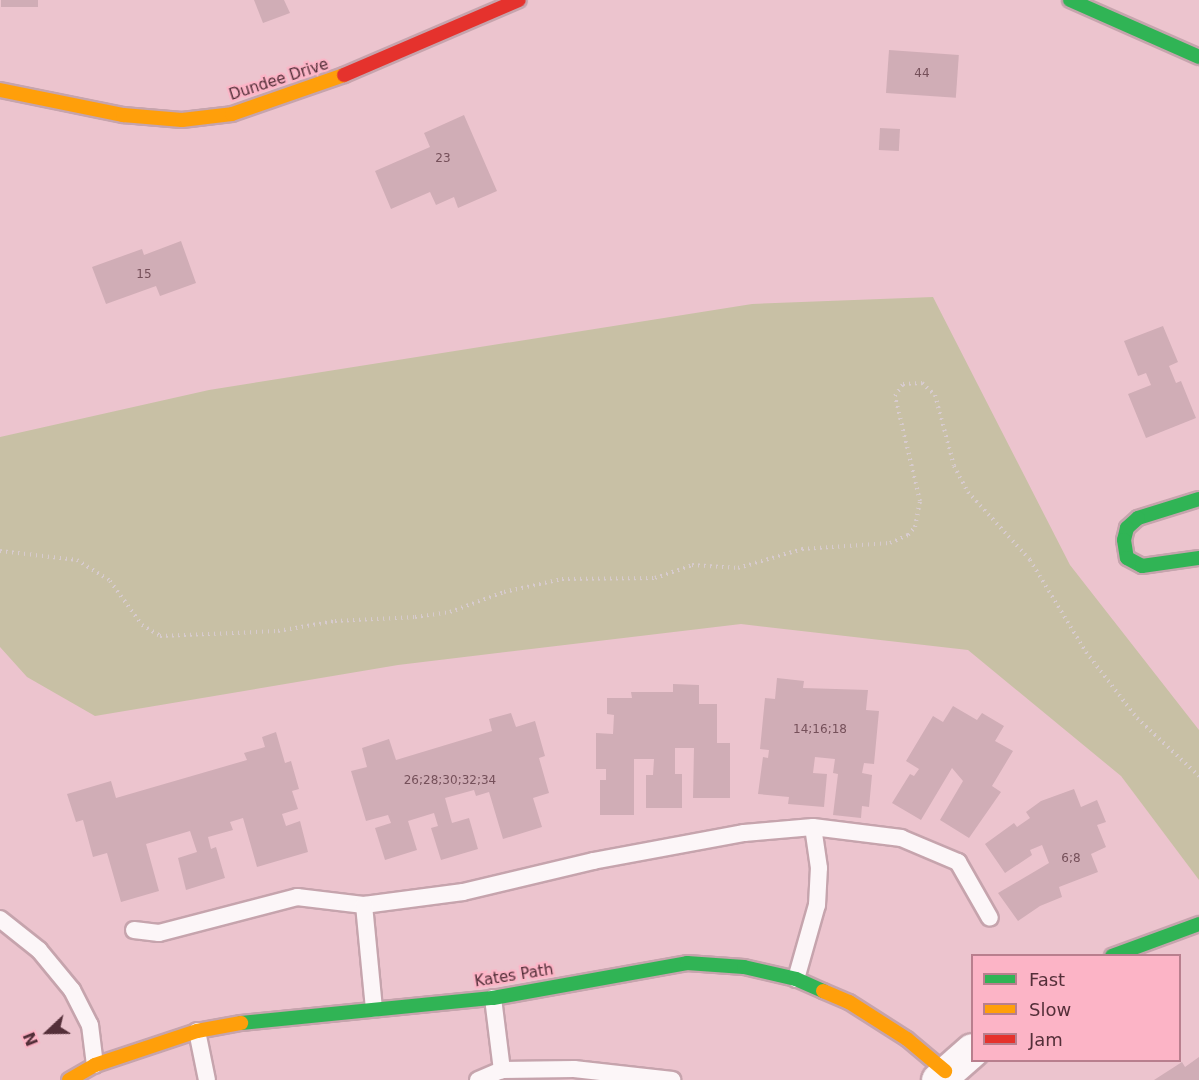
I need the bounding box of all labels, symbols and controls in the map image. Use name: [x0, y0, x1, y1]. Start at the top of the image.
street label: Dundee Drive: [227, 55, 331, 105]
house number: 44: [914, 67, 930, 81]
house number: 23: [435, 152, 451, 166]
house number: 15: [136, 268, 152, 282]
house number: 14;16;18: [793, 723, 847, 737]
house number: 26;28;30;32;34: [404, 774, 496, 788]
house number: 6;8: [1061, 852, 1081, 866]
legend: [971, 954, 1181, 1062]
street label: Kates Path: [473, 961, 555, 991]
text: Fast: [1029, 969, 1065, 990]
text: Slow: [1029, 999, 1071, 1020]
north arrow: [18, 1002, 78, 1062]
text: N: [20, 1029, 42, 1049]
text: Jam: [1029, 1029, 1063, 1050]

